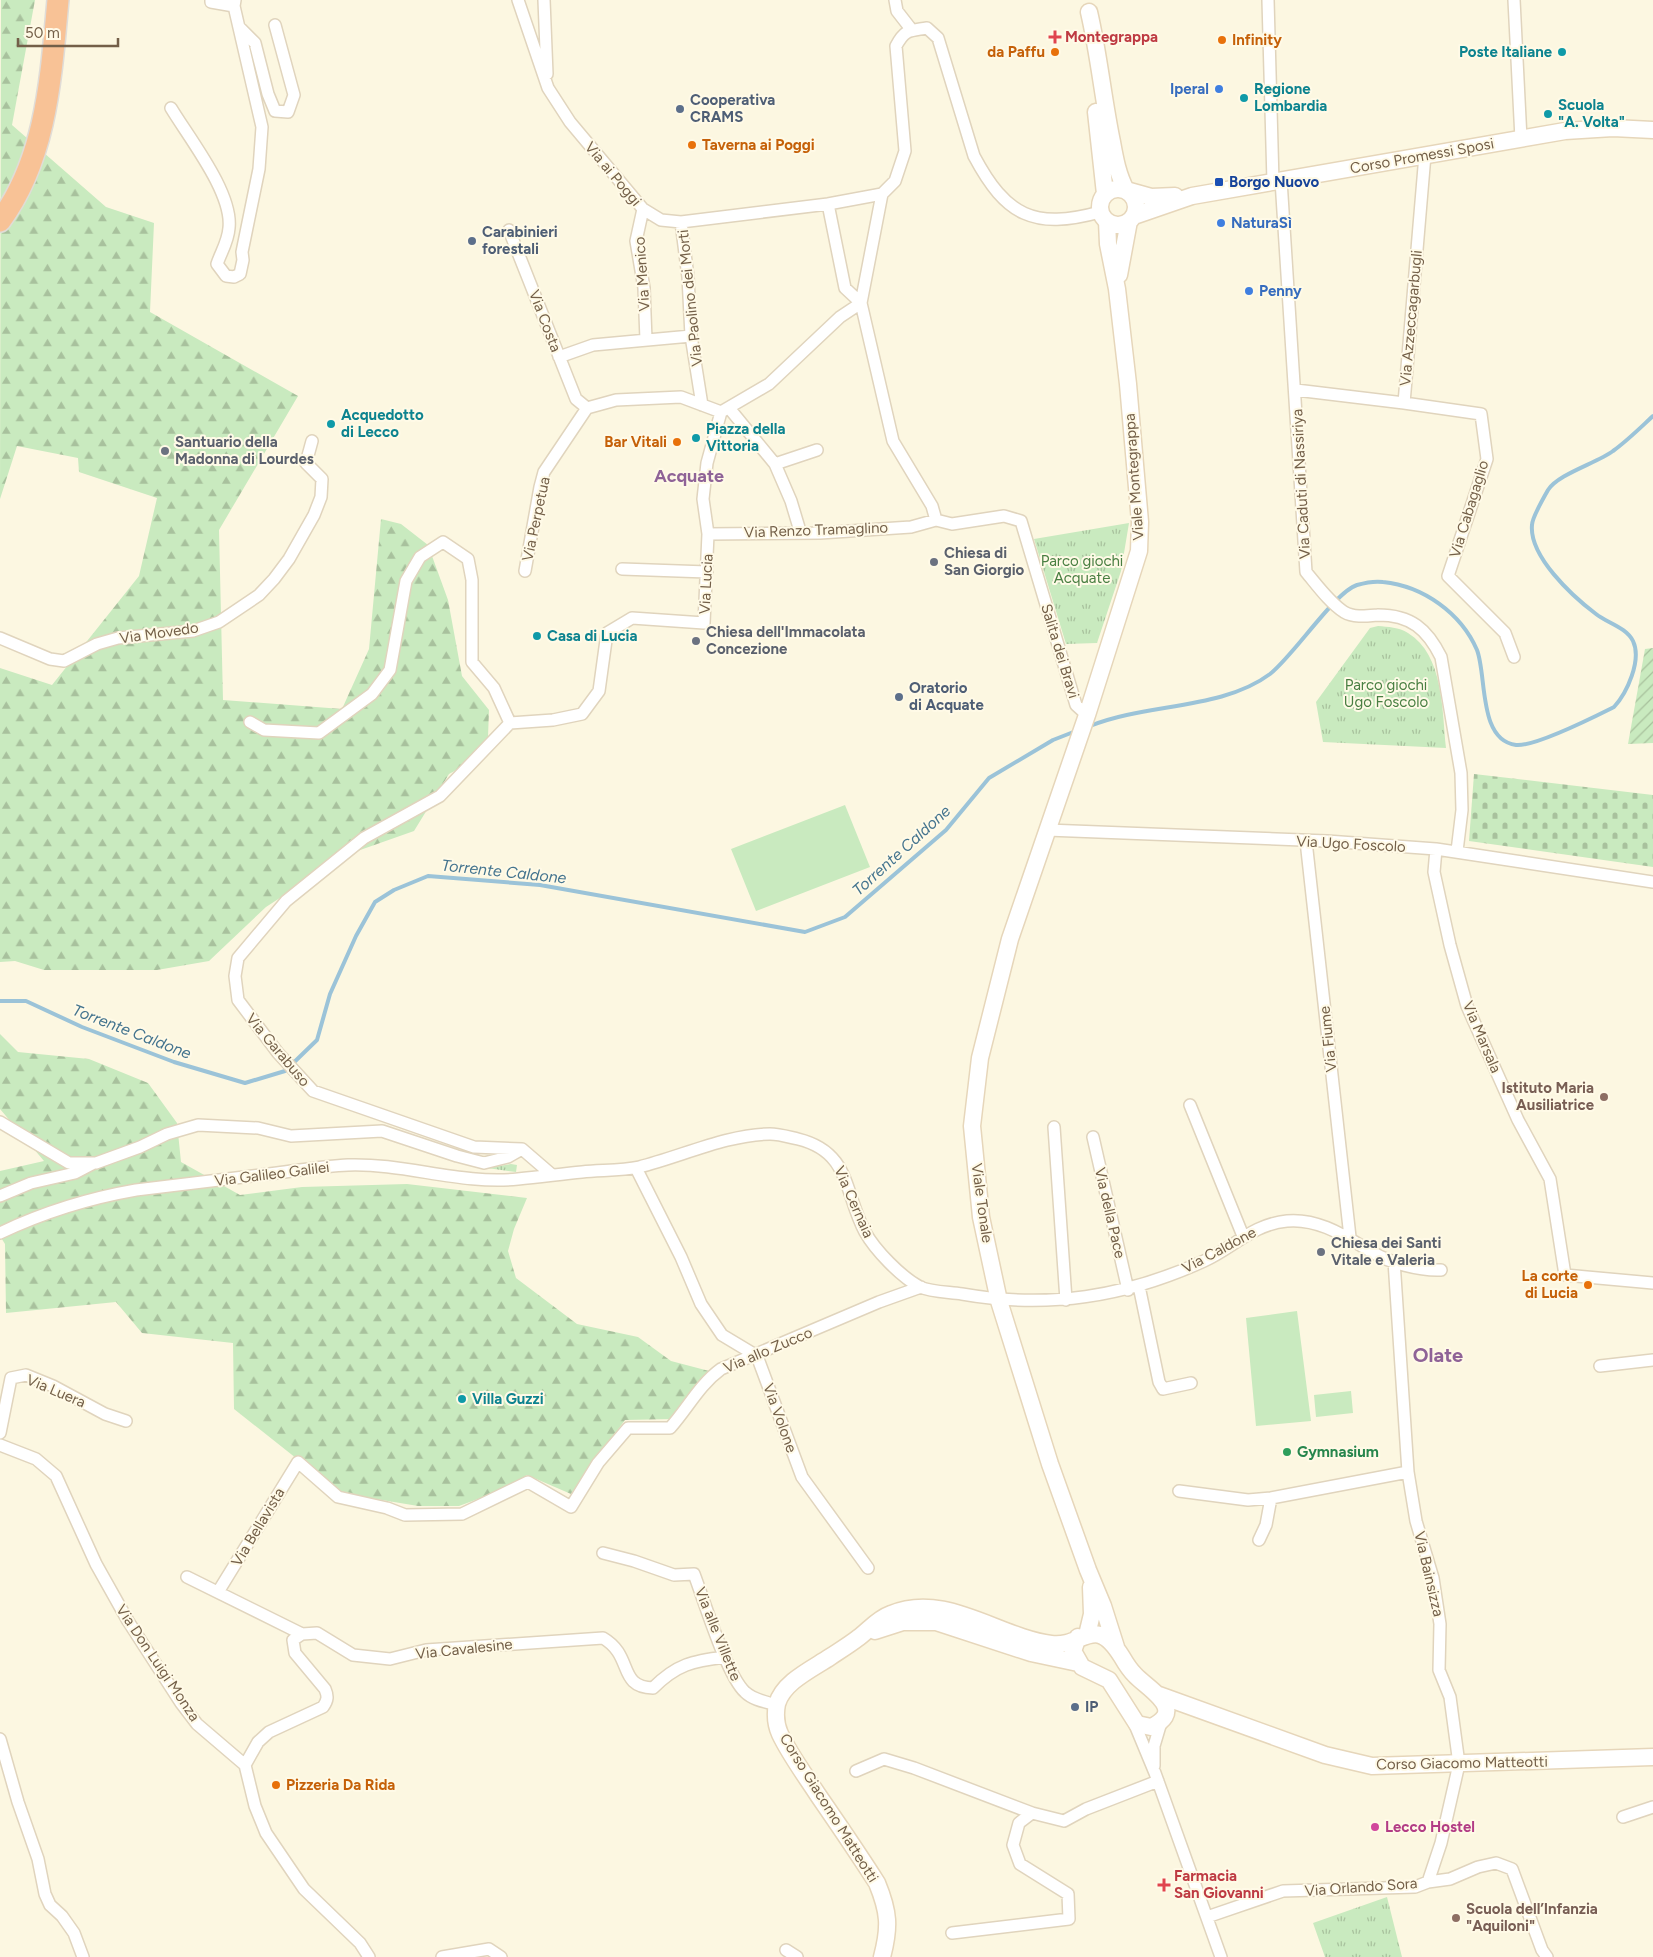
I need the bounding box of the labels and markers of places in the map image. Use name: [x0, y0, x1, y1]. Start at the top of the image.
place label: Montegrappa: [1065, 28, 1158, 46]
marker: Montegrappa: [1049, 31, 1061, 43]
place label: Infinity: [1232, 31, 1282, 49]
marker: Infinity: [1216, 34, 1228, 46]
place label: da Paffu: [987, 43, 1045, 61]
place label: Poste Italiane: [1459, 43, 1553, 61]
marker: da Paffu: [1049, 46, 1061, 58]
marker: Poste Italiane: [1556, 46, 1568, 58]
place label: Iperal: [1170, 80, 1209, 98]
place label: Regione Lombardia: [1254, 80, 1327, 115]
marker: Iperal: [1213, 83, 1225, 95]
place label: Cooperativa CRAMS: [690, 91, 775, 126]
marker: Regione Lombardia: [1238, 92, 1250, 104]
place label: Scuola "A. Volta": [1558, 96, 1625, 131]
marker: Cooperativa CRAMS: [674, 103, 686, 115]
marker: Scuola "A. Volta": [1542, 108, 1554, 120]
place label: Taverna ai Poggi: [702, 136, 815, 154]
marker: Taverna ai Poggi: [686, 139, 698, 151]
place label: Borgo Nuovo: [1229, 173, 1319, 191]
marker: Borgo Nuovo: [1213, 176, 1225, 188]
place label: NaturaSì: [1231, 214, 1292, 232]
marker: NaturaSì: [1215, 217, 1227, 229]
place label: Carabinieri forestali: [482, 223, 558, 258]
marker: Carabinieri forestali: [466, 235, 478, 247]
place label: Penny: [1259, 282, 1302, 300]
marker: Penny: [1243, 285, 1255, 297]
place label: Acquedotto di Lecco: [341, 406, 424, 441]
marker: Acquedotto di Lecco: [325, 418, 337, 430]
place label: Piazza della Vittoria: [706, 420, 785, 455]
marker: Piazza della Vittoria: [690, 432, 702, 444]
place label: Santuario della Madonna di Lourdes: [175, 433, 314, 468]
place label: Bar Vitali: [604, 433, 667, 451]
marker: Bar Vitali: [671, 436, 683, 448]
marker: Santuario della Madonna di Lourdes: [159, 445, 171, 457]
place label: Chiesa di San Giorgio: [944, 544, 1025, 579]
marker: Chiesa di San Giorgio: [928, 556, 940, 568]
place label: Chiesa dell'Immacolata Concezione: [706, 623, 865, 658]
place label: Casa di Lucia: [547, 627, 638, 645]
marker: Casa di Lucia: [531, 630, 543, 642]
marker: Chiesa dell'Immacolata Concezione: [690, 635, 702, 647]
place label: Oratorio di Acquate: [909, 679, 984, 714]
marker: Oratorio di Acquate: [893, 691, 905, 703]
place label: Istituto Maria Ausiliatrice: [1502, 1079, 1595, 1114]
marker: Istituto Maria Ausiliatrice: [1598, 1091, 1610, 1103]
place label: Chiesa dei Santi Vitale e Valeria: [1331, 1234, 1442, 1269]
marker: Chiesa dei Santi Vitale e Valeria: [1315, 1246, 1327, 1258]
place label: La corte di Lucia: [1522, 1267, 1579, 1302]
marker: La corte di Lucia: [1582, 1279, 1594, 1291]
place label: Villa Guzzi: [472, 1390, 544, 1408]
marker: Villa Guzzi: [456, 1393, 468, 1405]
place label: Gymnasium: [1297, 1443, 1379, 1461]
marker: Gymnasium: [1281, 1446, 1293, 1458]
place label: IP: [1085, 1698, 1098, 1716]
marker: IP: [1069, 1701, 1081, 1713]
place label: Pizzeria Da Rida: [286, 1776, 395, 1794]
marker: Pizzeria Da Rida: [270, 1779, 282, 1791]
place label: Lecco Hostel: [1385, 1818, 1475, 1836]
marker: Lecco Hostel: [1369, 1821, 1381, 1833]
place label: Farmacia San Giovanni: [1174, 1867, 1264, 1902]
marker: Farmacia San Giovanni: [1158, 1879, 1170, 1891]
place label: Scuola dell’Infanzia "Aquiloni": [1466, 1900, 1598, 1935]
marker: Scuola dell’Infanzia "Aquiloni": [1450, 1912, 1462, 1924]

